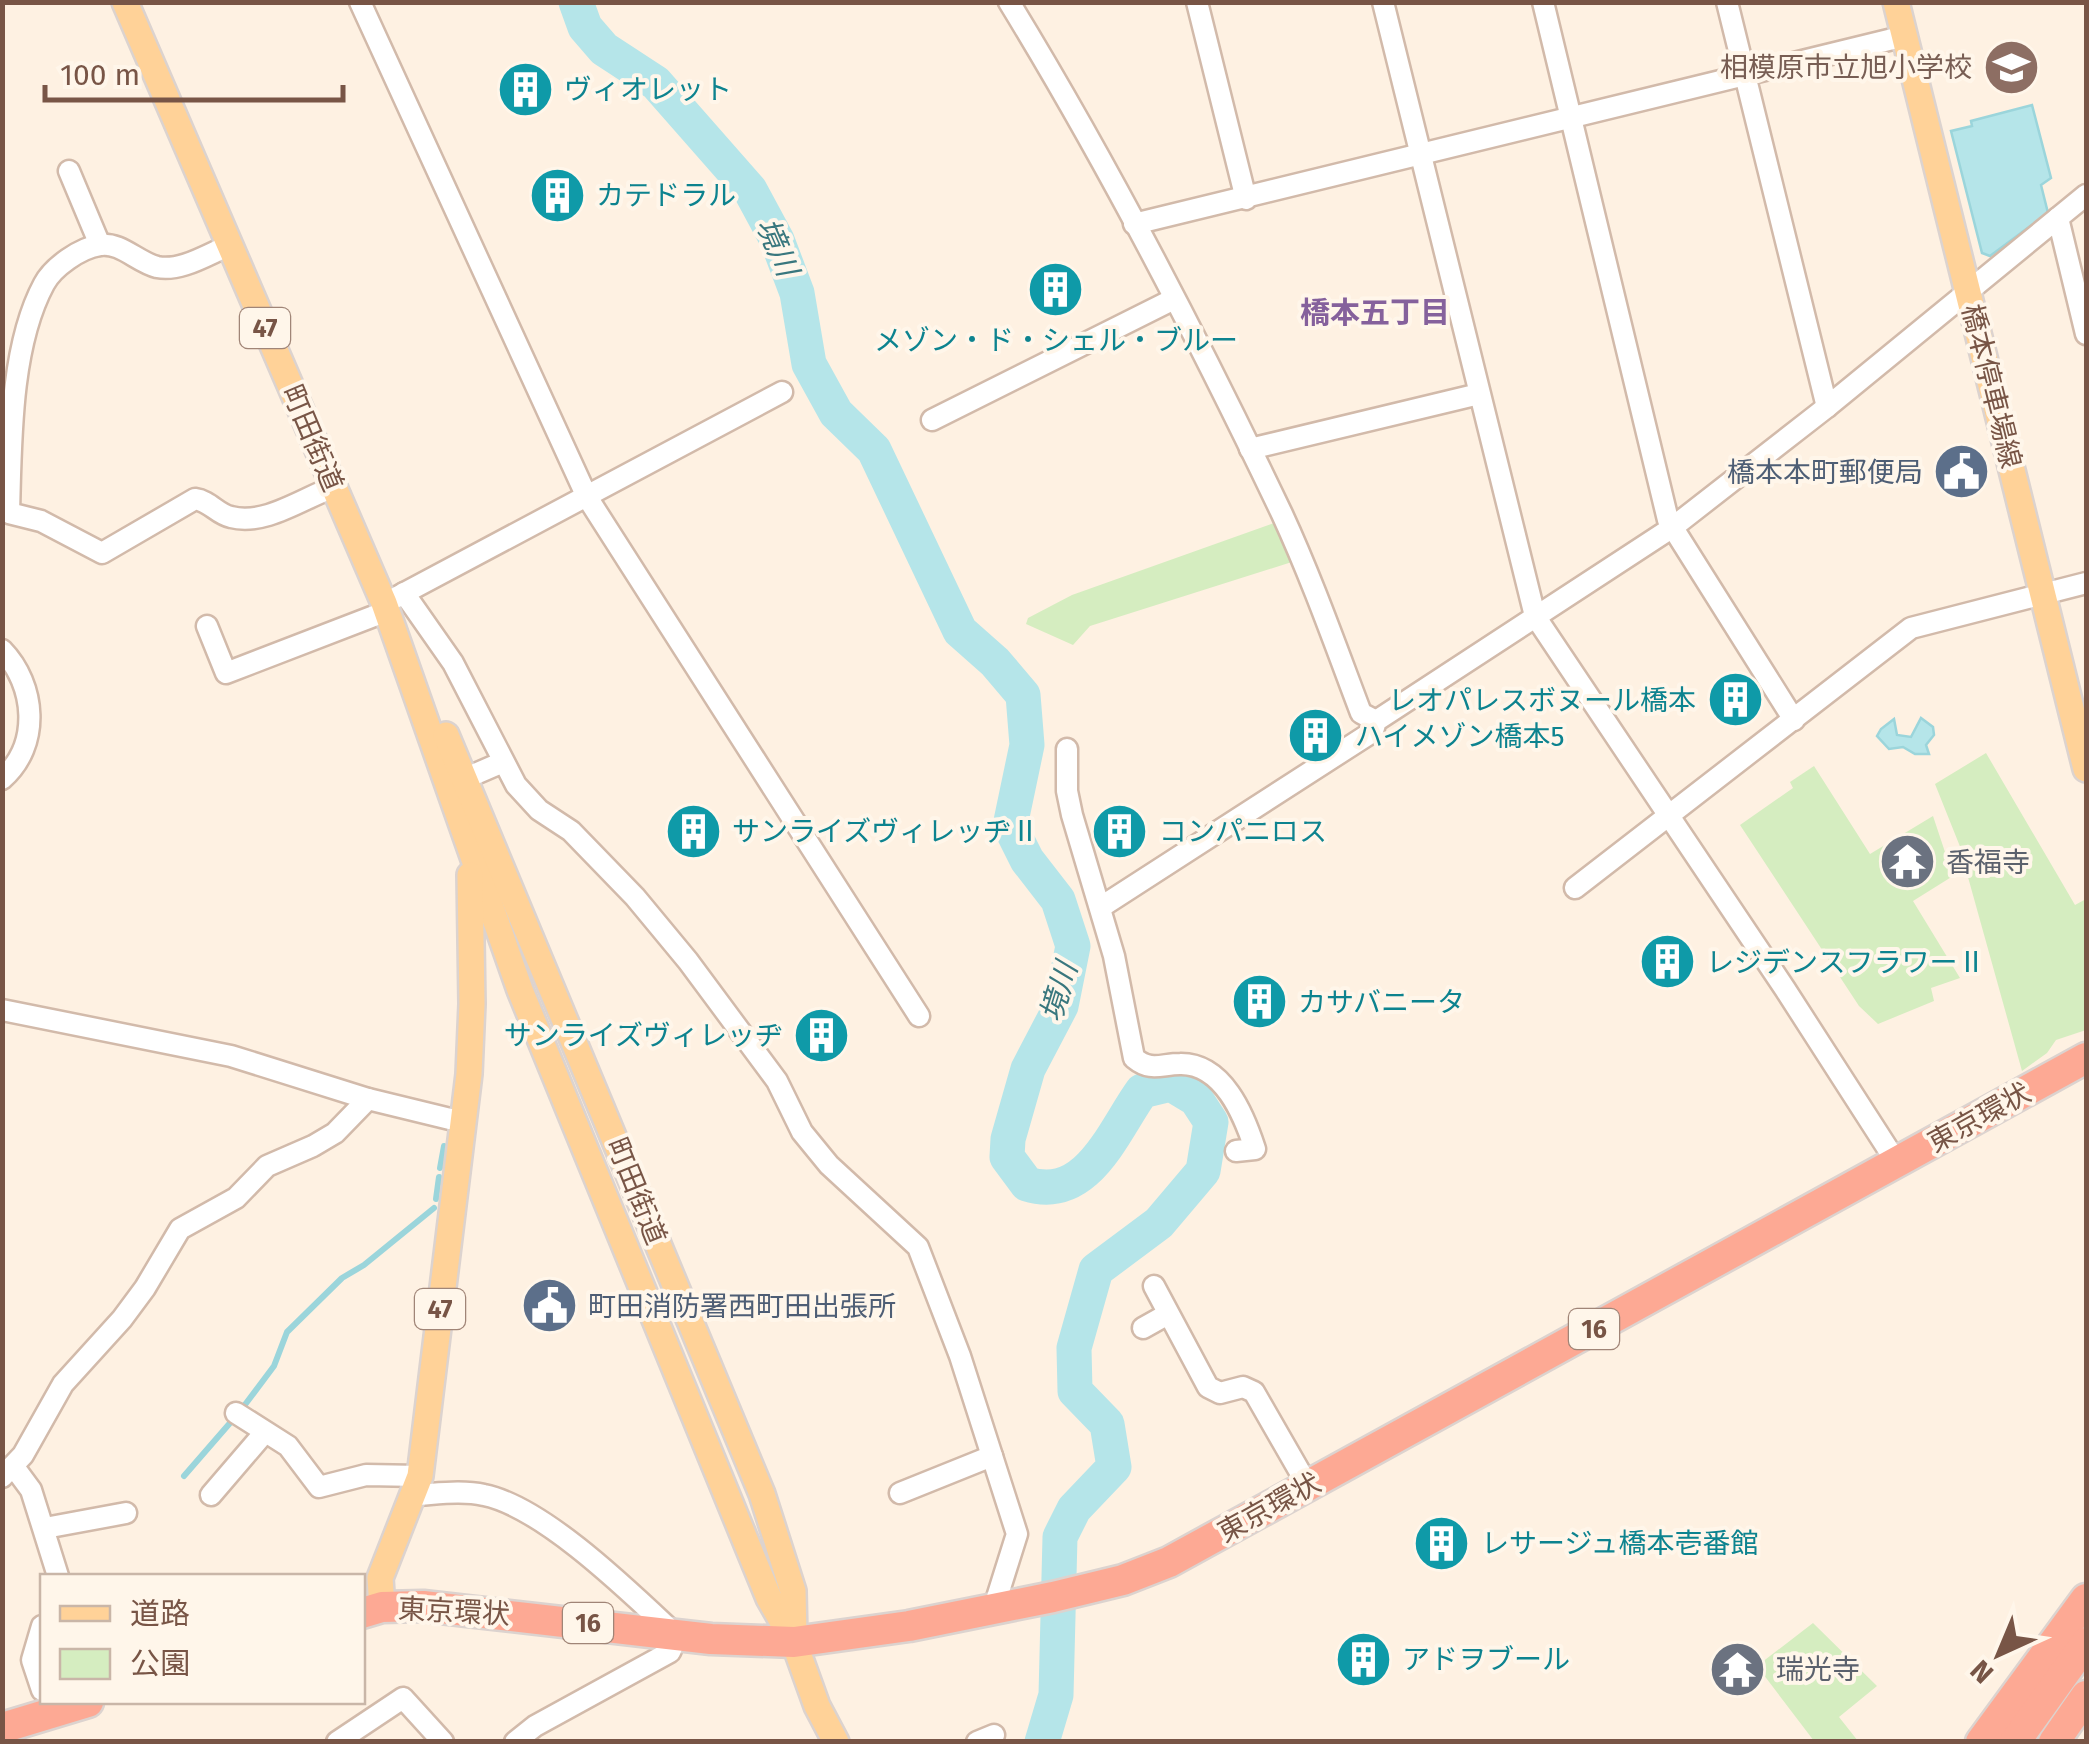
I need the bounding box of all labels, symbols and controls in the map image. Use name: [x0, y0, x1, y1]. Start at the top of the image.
school or university icon: 相模原市立旭小学校: [1981, 37, 2041, 97]
scale bar: [45, 40, 342, 102]
place label: 相模原市立旭小学校: [1720, 51, 1972, 84]
text: 100 m: [60, 57, 140, 93]
building icon: ヴィオレット: [495, 59, 555, 119]
place label: ヴィオレット: [564, 73, 732, 106]
building icon: カテドラル: [527, 165, 587, 225]
place label: カテドラル: [596, 179, 736, 212]
water label: 境川: [748, 212, 807, 284]
building icon: メゾン・ド・シェル・ブルー: [1026, 259, 1086, 319]
district label: 橋本五丁目: [1300, 295, 1450, 331]
street label: 橋本停車場線: [1955, 301, 2028, 472]
road number: 47: [240, 308, 290, 348]
place label: メゾン・ド・シェル・ブルー: [874, 324, 1238, 357]
street label: 町田街道: [275, 380, 350, 496]
public building icon: 橋本本町郵便局: [1932, 442, 1992, 502]
place label: 橋本本町郵便局: [1727, 456, 1923, 489]
building icon: レオパレスボヌール橋本: [1705, 670, 1765, 730]
place label: レオパレスボヌール橋本: [1388, 684, 1696, 717]
building icon: ハイメゾン橋本5: [1286, 706, 1346, 766]
place label: ハイメゾン橋本5: [1355, 720, 1564, 753]
building icon: サンライズヴィレッヂⅡ: [663, 801, 723, 861]
building icon: コンパニロス: [1090, 801, 1150, 861]
place label: サンライズヴィレッヂⅡ: [732, 815, 1039, 848]
place label: コンパニロス: [1159, 815, 1327, 848]
temple icon: 香福寺: [1877, 832, 1937, 892]
place label: 香福寺: [1946, 846, 2030, 879]
building icon: レジデンスフラワーⅡ: [1637, 932, 1697, 992]
place label: レジデンスフラワーⅡ: [1706, 946, 1985, 979]
water label: 境川: [1033, 955, 1086, 1026]
building icon: カサバニータ: [1229, 972, 1289, 1032]
place label: カサバニータ: [1298, 986, 1465, 1019]
building icon: サンライズヴィレッヂ: [792, 1005, 852, 1065]
place label: サンライズヴィレッヂ: [504, 1019, 783, 1052]
street label: 東京環状: [1922, 1076, 2036, 1159]
street label: 町田街道: [600, 1133, 673, 1249]
public building icon: 町田消防署西町田出張所: [519, 1276, 579, 1336]
road number: 47: [415, 1289, 465, 1329]
place label: 町田消防署西町田出張所: [588, 1290, 896, 1323]
road number: 16: [1569, 1309, 1619, 1349]
street label: 東京環状: [1212, 1466, 1326, 1549]
building icon: レサージュ橋本壱番館: [1412, 1513, 1472, 1573]
place label: レサージュ橋本壱番館: [1481, 1527, 1758, 1560]
legend: [40, 1574, 365, 1704]
street label: 東京環状: [397, 1592, 511, 1631]
text: 道路: [130, 1596, 190, 1632]
road number: 16: [563, 1603, 613, 1643]
north arrow: [1949, 1604, 2049, 1704]
building icon: アドヲブール: [1333, 1629, 1393, 1689]
temple icon: 瑞光寺: [1707, 1639, 1767, 1699]
place label: アドヲブール: [1402, 1643, 1570, 1676]
text: 公園: [130, 1646, 190, 1682]
place label: 瑞光寺: [1776, 1653, 1860, 1686]
text: N: [1964, 1653, 2000, 1690]

